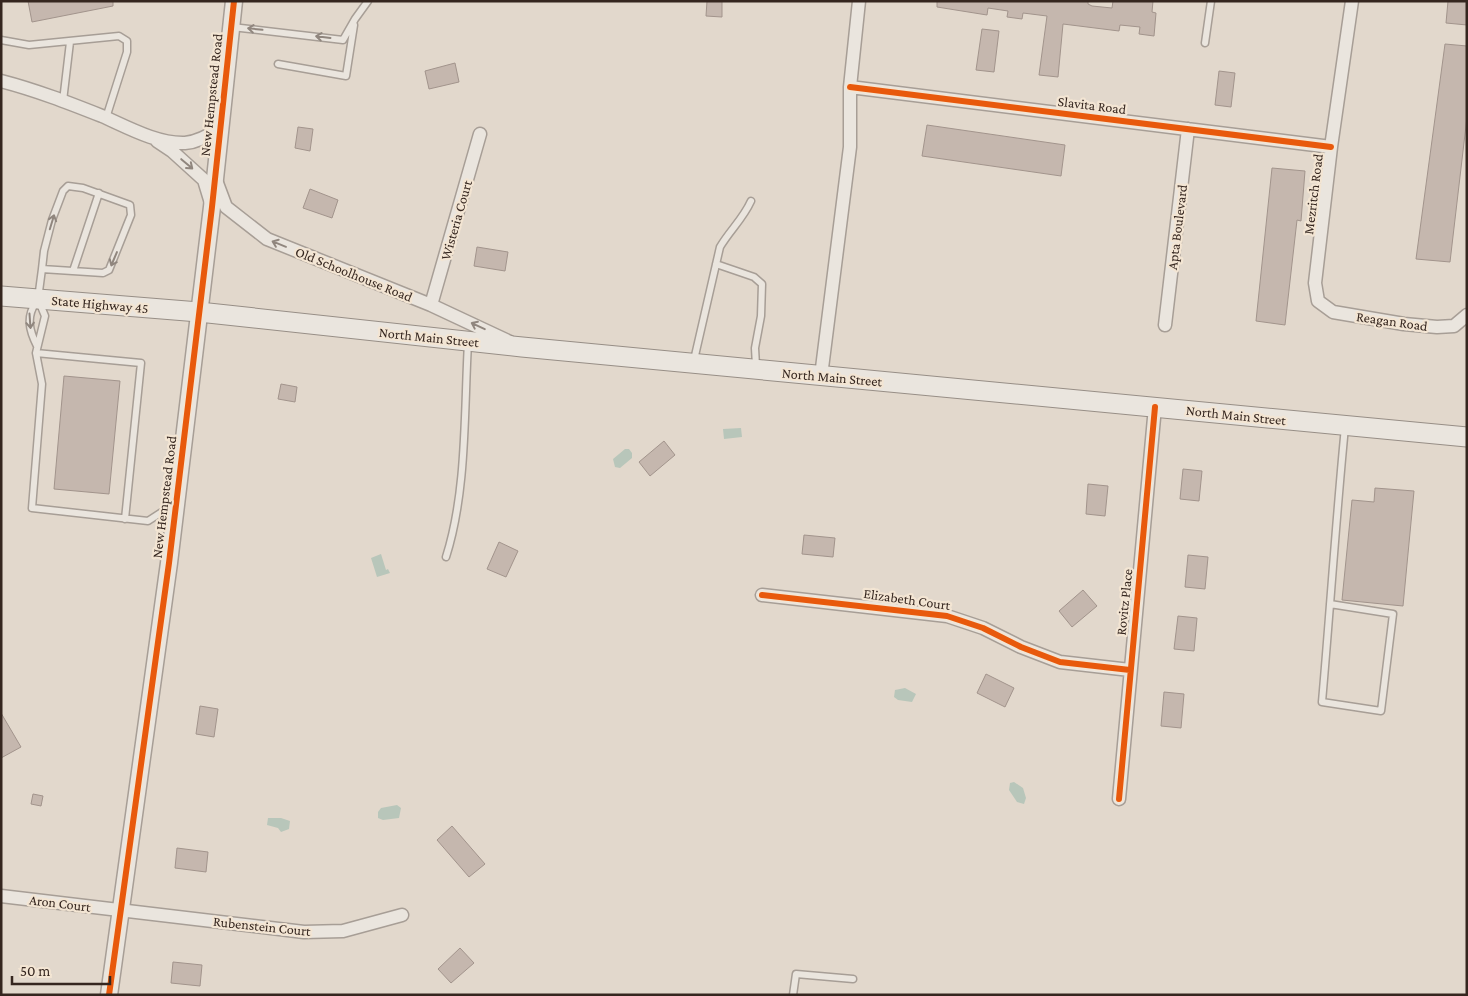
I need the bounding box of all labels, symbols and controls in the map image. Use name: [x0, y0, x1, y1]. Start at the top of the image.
one-way arrow: [247, 24, 263, 34]
street label: New Hempstead Road: [197, 32, 225, 157]
one-way arrow: [316, 32, 332, 42]
street label: Slavita Road: [1057, 93, 1128, 117]
street label: Mezritch Road: [1300, 152, 1326, 235]
one-way arrow: [181, 159, 194, 170]
street label: Wisteria Court: [437, 178, 475, 262]
street label: Apta Boulevard: [1164, 183, 1190, 270]
one-way arrow: [47, 214, 57, 230]
one-way arrow: [272, 238, 287, 248]
street label: Old Schoolhouse Road: [293, 243, 416, 305]
one-way arrow: [108, 251, 118, 266]
street label: State Highway 45: [51, 292, 149, 316]
street label: Reagan Road: [1355, 308, 1429, 334]
one-way arrow: [25, 313, 35, 329]
one-way arrow: [471, 321, 486, 330]
street label: North Main Street: [378, 324, 480, 350]
street label: North Main Street: [781, 365, 883, 389]
street label: North Main Street: [1185, 402, 1287, 428]
street label: New Hempstead Road: [149, 434, 180, 559]
street label: Rovitz Place: [1113, 568, 1135, 636]
street label: Elizabeth Court: [862, 585, 952, 613]
street label: Aron Court: [28, 891, 92, 915]
street label: Rubenstein Court: [212, 913, 312, 939]
scale bar: [12, 954, 110, 986]
text: 50 m: [20, 963, 50, 979]

